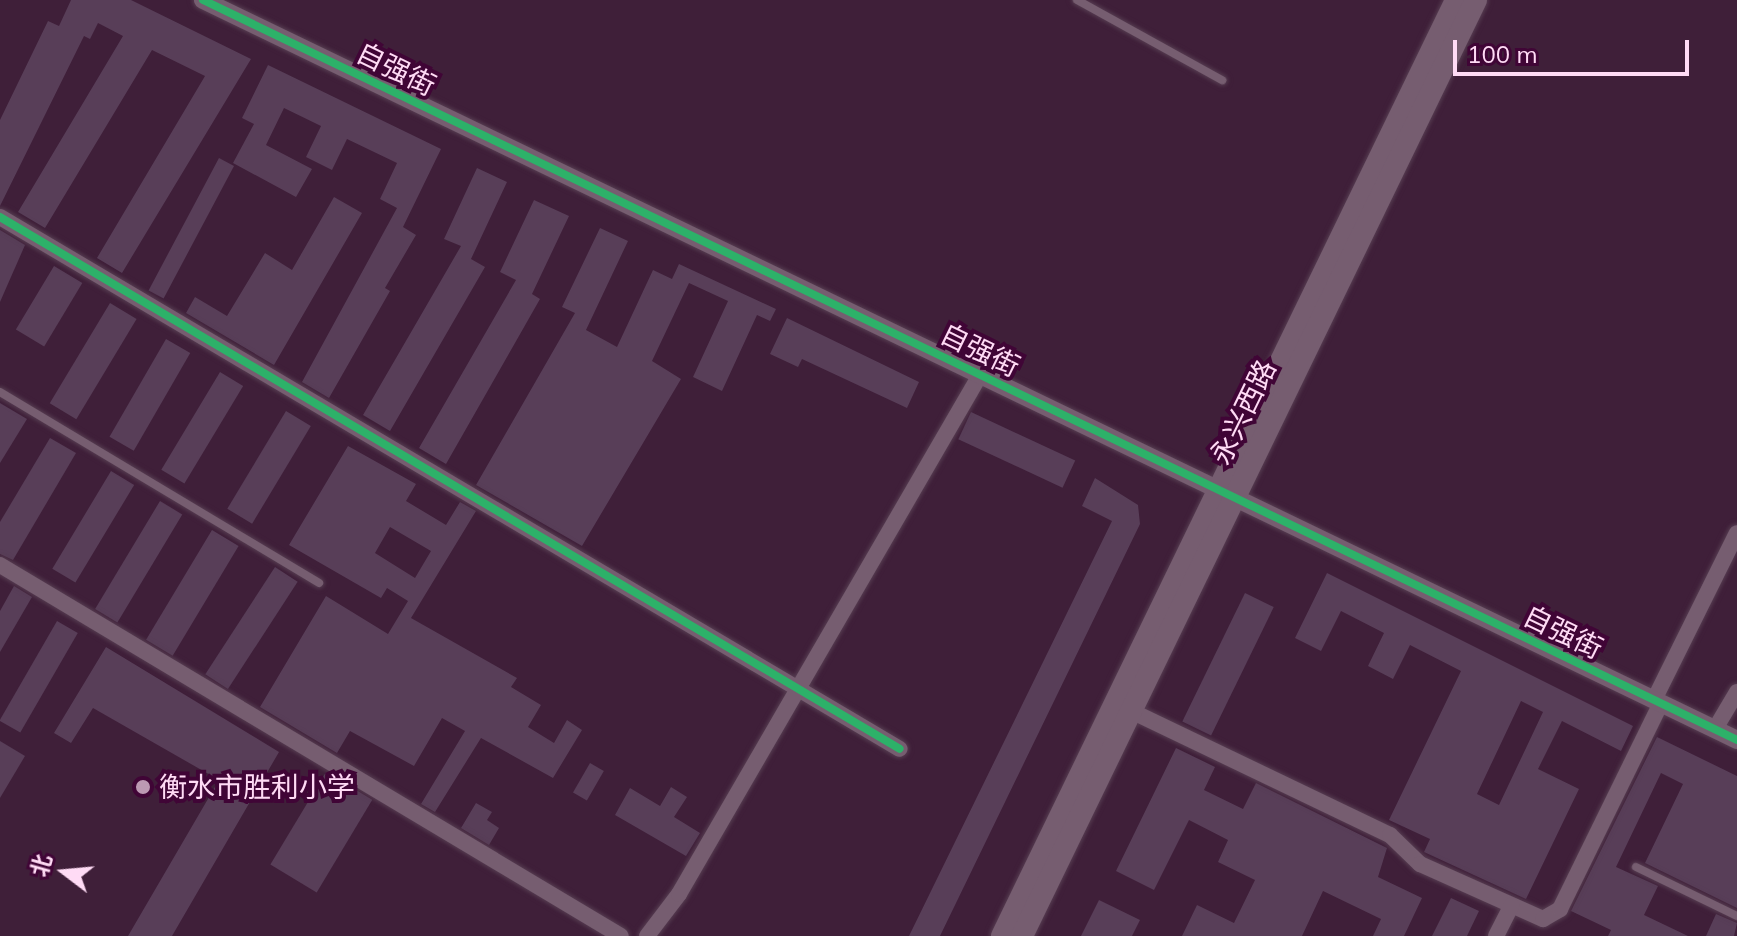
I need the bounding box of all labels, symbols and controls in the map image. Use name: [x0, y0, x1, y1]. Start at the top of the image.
scale bar: [1457, 24, 1693, 74]
street label: 自强街: [351, 35, 441, 103]
text: 100 m: [1467, 39, 1538, 69]
street label: 自强街: [935, 316, 1025, 384]
street label: 永兴西路: [1203, 354, 1283, 470]
street label: 自强街: [1518, 598, 1608, 666]
place label: 衡水市胜利小学: [159, 770, 355, 804]
marker: 衡水市胜利小学: [134, 778, 152, 796]
north arrow: [24, 832, 104, 912]
text: 北: [24, 851, 57, 880]

